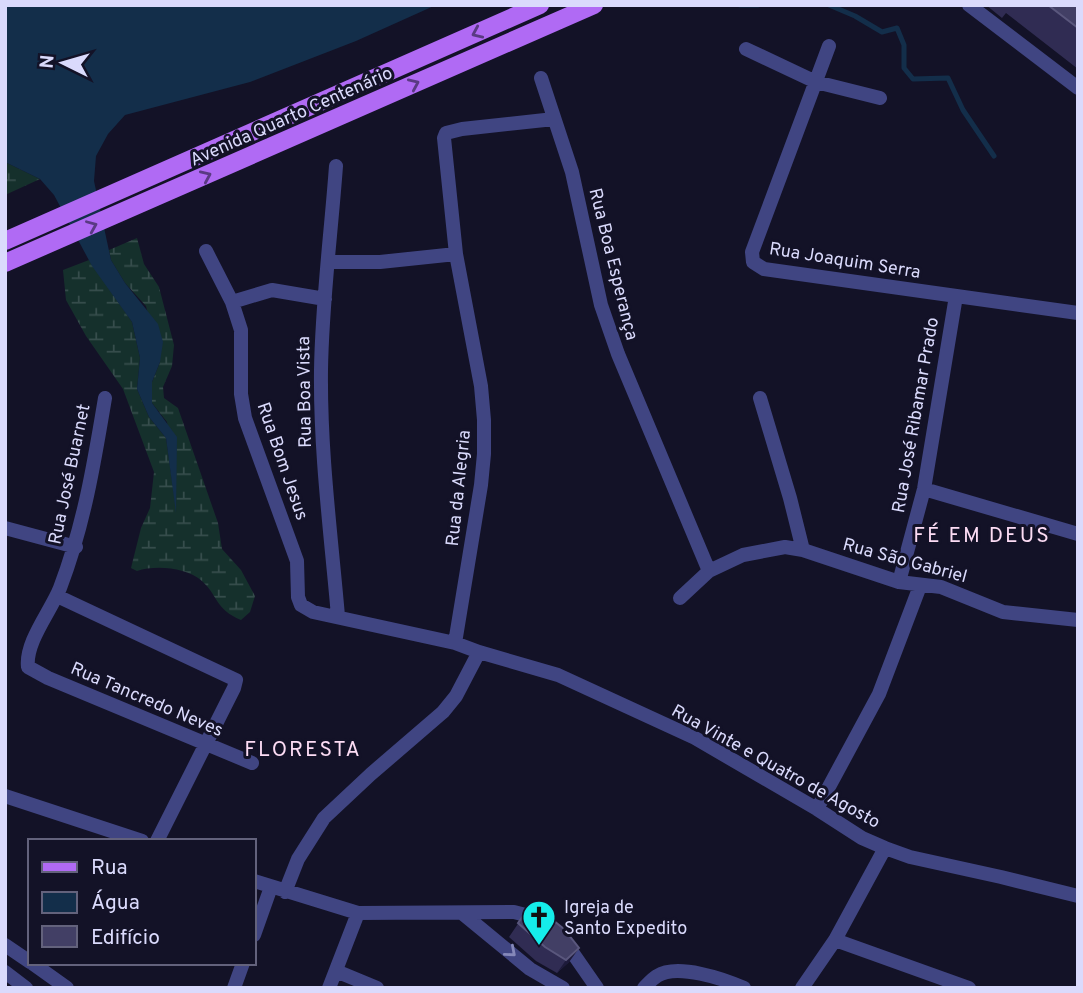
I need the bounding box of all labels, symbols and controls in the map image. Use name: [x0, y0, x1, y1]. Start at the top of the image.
one-way arrow: [472, 25, 484, 39]
north arrow: [28, 28, 98, 98]
text: N: [36, 54, 61, 70]
street label: Avenida Quarto Centenário: [187, 62, 396, 172]
one-way arrow: [407, 79, 419, 93]
one-way arrow: [199, 170, 211, 184]
street label: Rua Boa Esperança: [583, 186, 643, 343]
one-way arrow: [85, 220, 97, 234]
street label: Rua Joaquim Serra: [767, 238, 922, 285]
street label: Rua José Ribamar Prado: [888, 316, 945, 515]
street label: Rua Boa Vista: [293, 336, 318, 448]
street label: Rua Bom Jesus: [251, 399, 313, 523]
street label: Rua José Buarnet: [44, 402, 97, 547]
street label: Rua da Alegria: [442, 429, 477, 547]
district label: FÉ EM DEUS: [913, 522, 1051, 550]
street label: Rua São Gabriel: [840, 534, 969, 589]
street label: Rua Tancredo Neves: [67, 658, 226, 743]
street label: Rua Vinte e Quatro de Agosto: [667, 700, 884, 834]
district label: FLORESTA: [244, 737, 362, 764]
legend: [28, 839, 256, 965]
text: Rua: [91, 855, 128, 882]
text: Água: [91, 889, 140, 917]
place label: Igreja de Santo Expedito: [564, 897, 687, 941]
church icon: Igreja de Santo Expedito: [520, 898, 558, 947]
text: Edifício: [91, 925, 160, 952]
one-way arrow: [503, 944, 516, 956]

